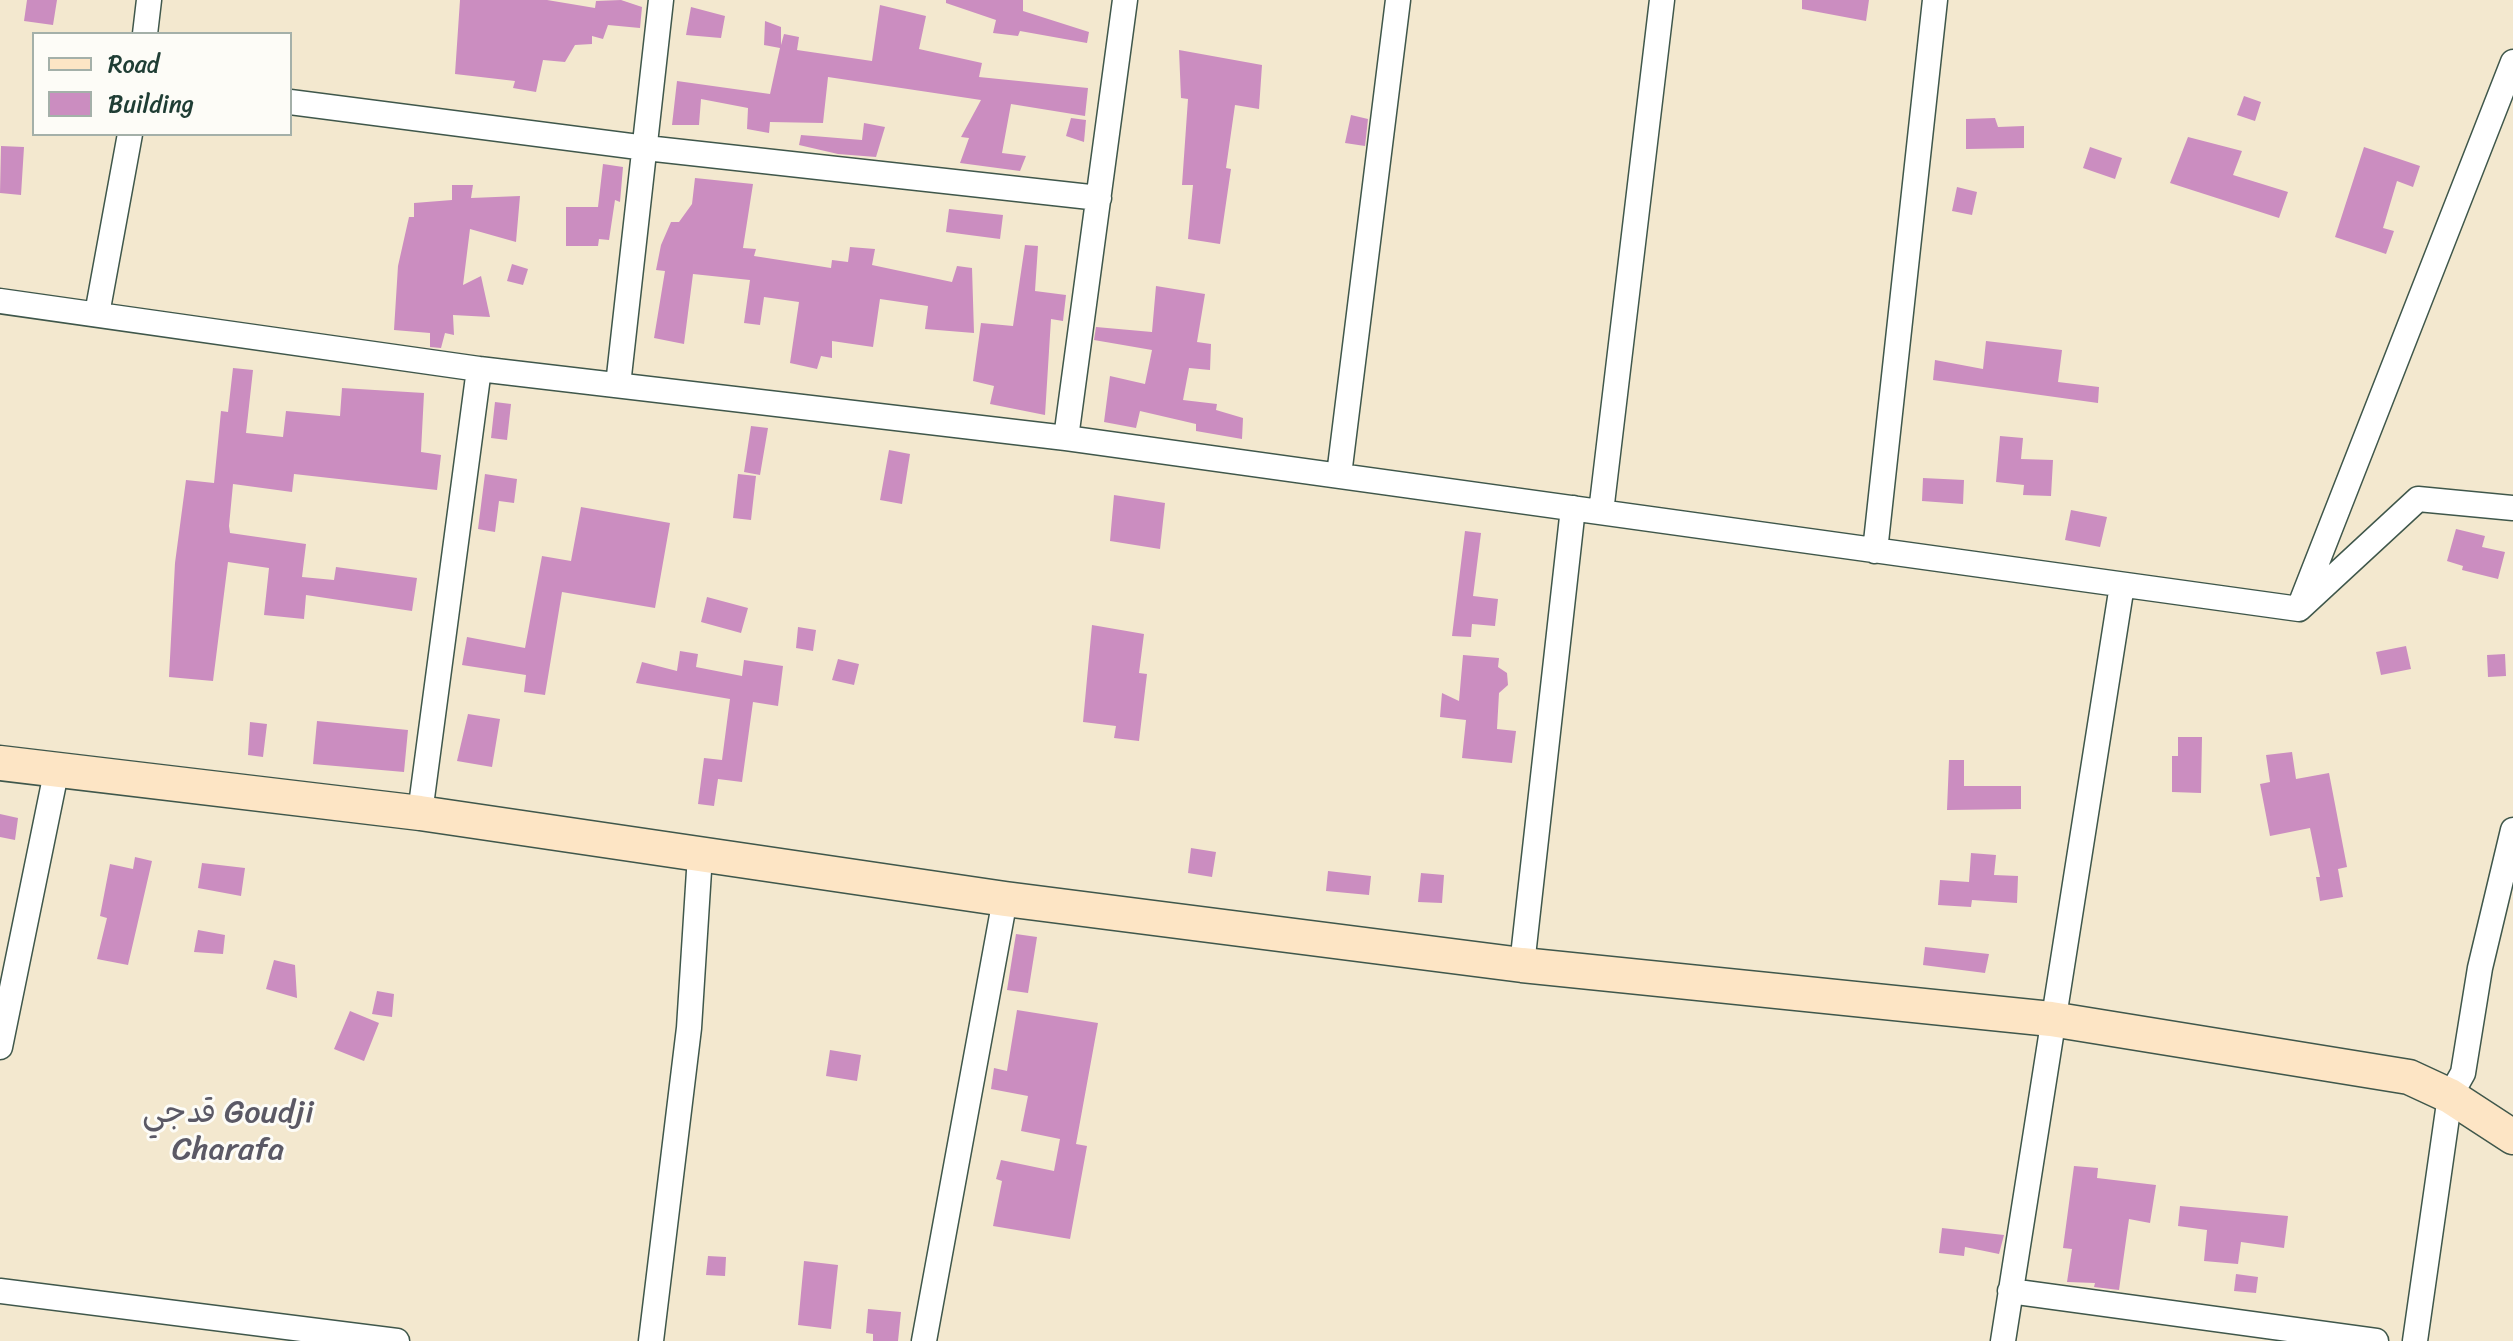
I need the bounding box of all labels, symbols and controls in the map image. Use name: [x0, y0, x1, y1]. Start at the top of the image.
legend: [32, 32, 292, 136]
text: Road: [108, 43, 159, 85]
text: Building: [108, 83, 194, 125]
district label: قدجي Goudji Charafa: [142, 1095, 314, 1170]

